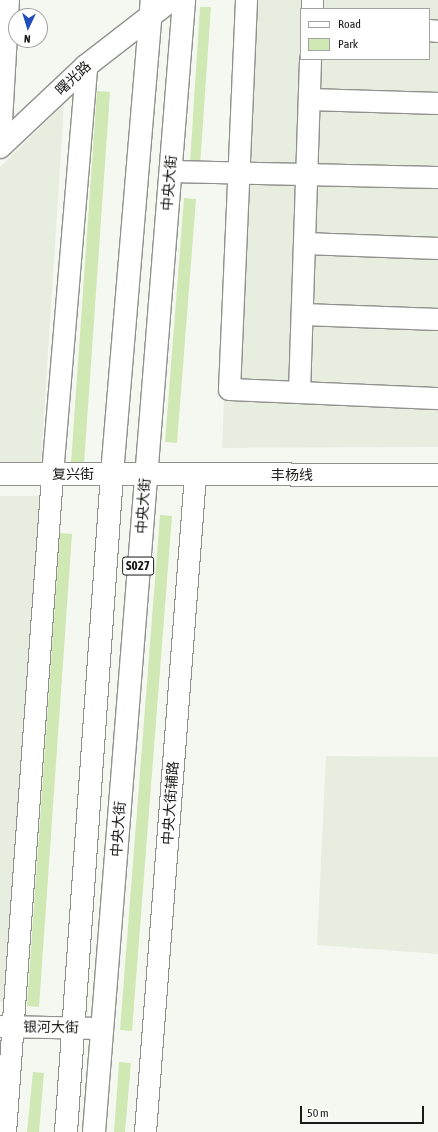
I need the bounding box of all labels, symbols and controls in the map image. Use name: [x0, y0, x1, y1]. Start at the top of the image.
north arrow: [8, 8, 48, 48]
legend: [300, 8, 430, 60]
text: Road: [338, 17, 361, 31]
text: N: [24, 33, 31, 45]
text: Park: [338, 37, 358, 51]
street label: 曙光路: [52, 58, 94, 98]
street label: 中央大街: [158, 154, 180, 212]
street label: 复兴街: [52, 466, 94, 482]
street label: 丰杨线: [271, 467, 313, 483]
street label: 中央大街: [133, 477, 153, 535]
road number: S027: [122, 555, 154, 577]
street label: 中央大街辅路: [159, 761, 181, 845]
street label: 中央大街: [108, 800, 128, 858]
street label: 银河大街: [23, 1018, 79, 1036]
scale bar: [302, 1098, 426, 1124]
text: 50 m: [307, 1106, 329, 1120]

